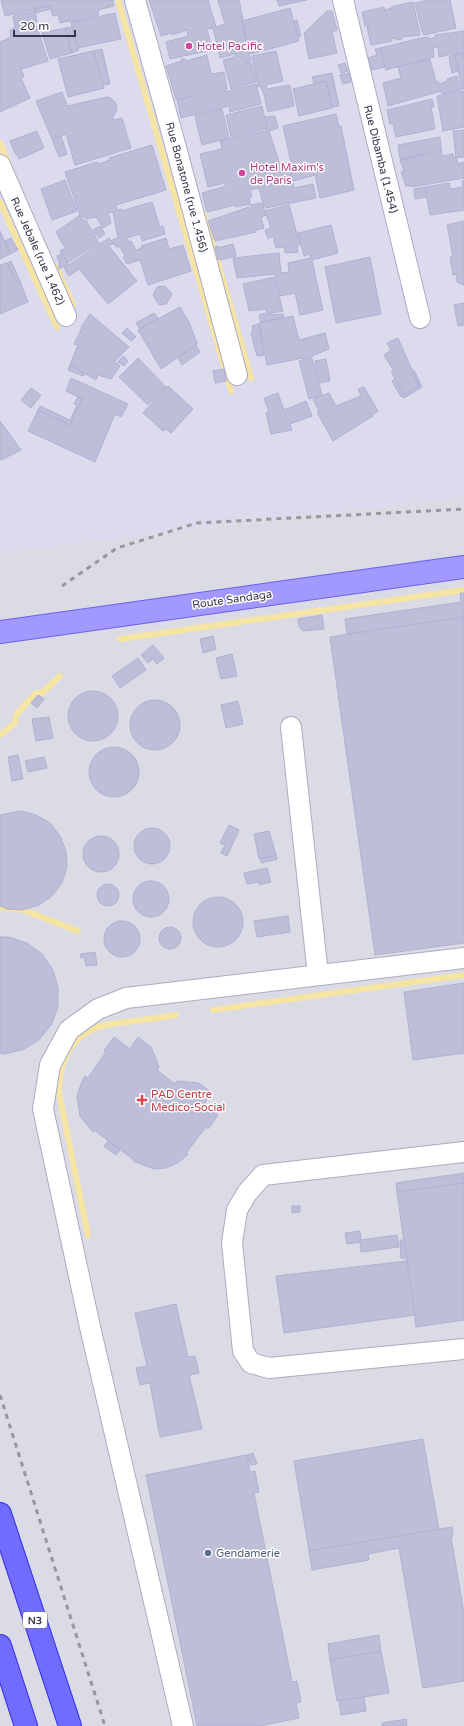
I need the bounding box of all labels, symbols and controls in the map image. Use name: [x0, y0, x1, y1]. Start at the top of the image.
scale bar: [14, 12, 75, 38]
text: 20 m: [20, 19, 49, 33]
place label: Hotel Pacific: [197, 40, 263, 53]
marker: Hotel Pacific: [184, 41, 194, 51]
street label: Rue Dibamba (1.454): [361, 104, 400, 214]
street label: Rue Bonatone (rue 1.456): [163, 121, 210, 254]
place label: Hotel Maxim's de Paris: [250, 161, 324, 187]
marker: Hotel Maxim's de Paris: [237, 168, 247, 178]
street label: Rue Jebale (rue 1.462): [8, 195, 67, 307]
street label: Route Sandaga: [191, 587, 273, 612]
place label: PAD Centre Medico-Social: [151, 1088, 225, 1114]
marker: PAD Centre Medico-Social: [136, 1094, 148, 1106]
place label: Gendamerie: [216, 1547, 280, 1560]
marker: Gendamerie: [203, 1548, 213, 1558]
road number: N3: [23, 1612, 47, 1628]

